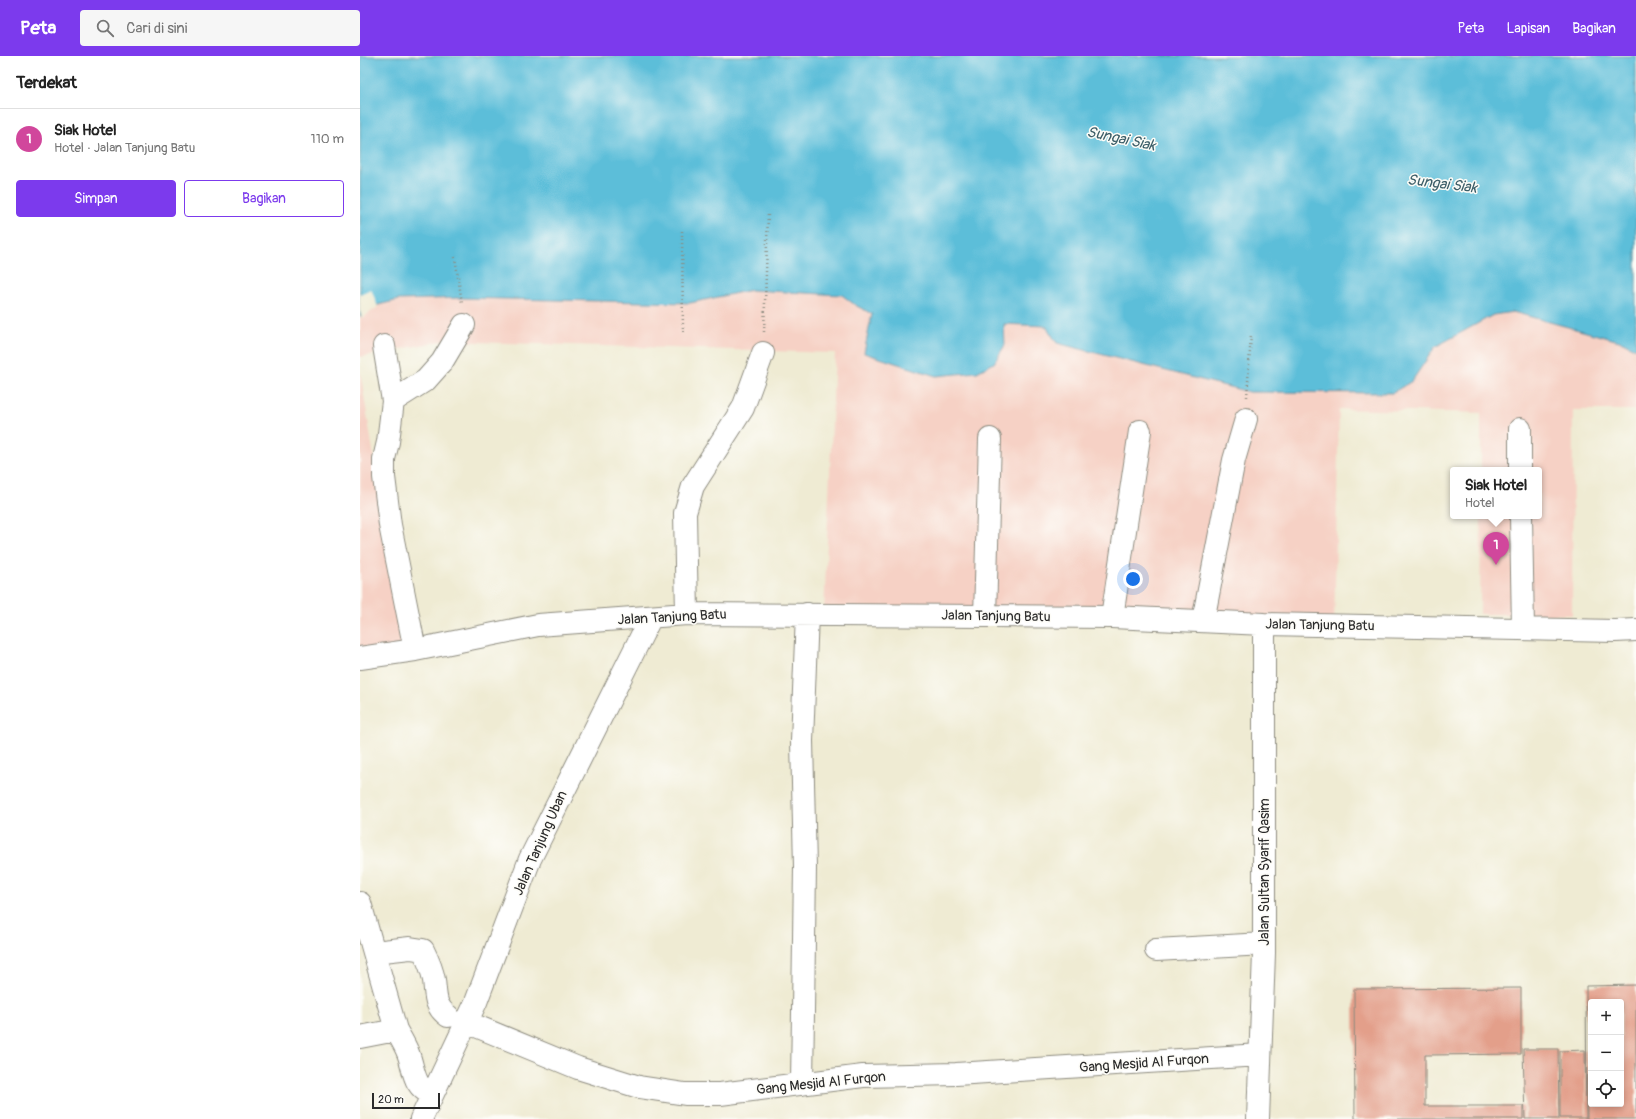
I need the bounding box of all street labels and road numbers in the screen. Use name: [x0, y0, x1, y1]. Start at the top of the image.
street label: Jalan Tanjung Batu: [617, 606, 727, 628]
street label: Jalan Tanjung Batu: [941, 607, 1051, 625]
street label: Jalan Tanjung Batu: [1265, 616, 1375, 634]
street label: Jalan Tanjung Uban: [509, 788, 571, 898]
street label: Jalan Sultan Syarif Qasim: [1256, 798, 1273, 946]
street label: Gang Mesjid Al Furqon: [1079, 1050, 1210, 1076]
street label: Gang Mesjid Al Furqon: [755, 1068, 887, 1098]

